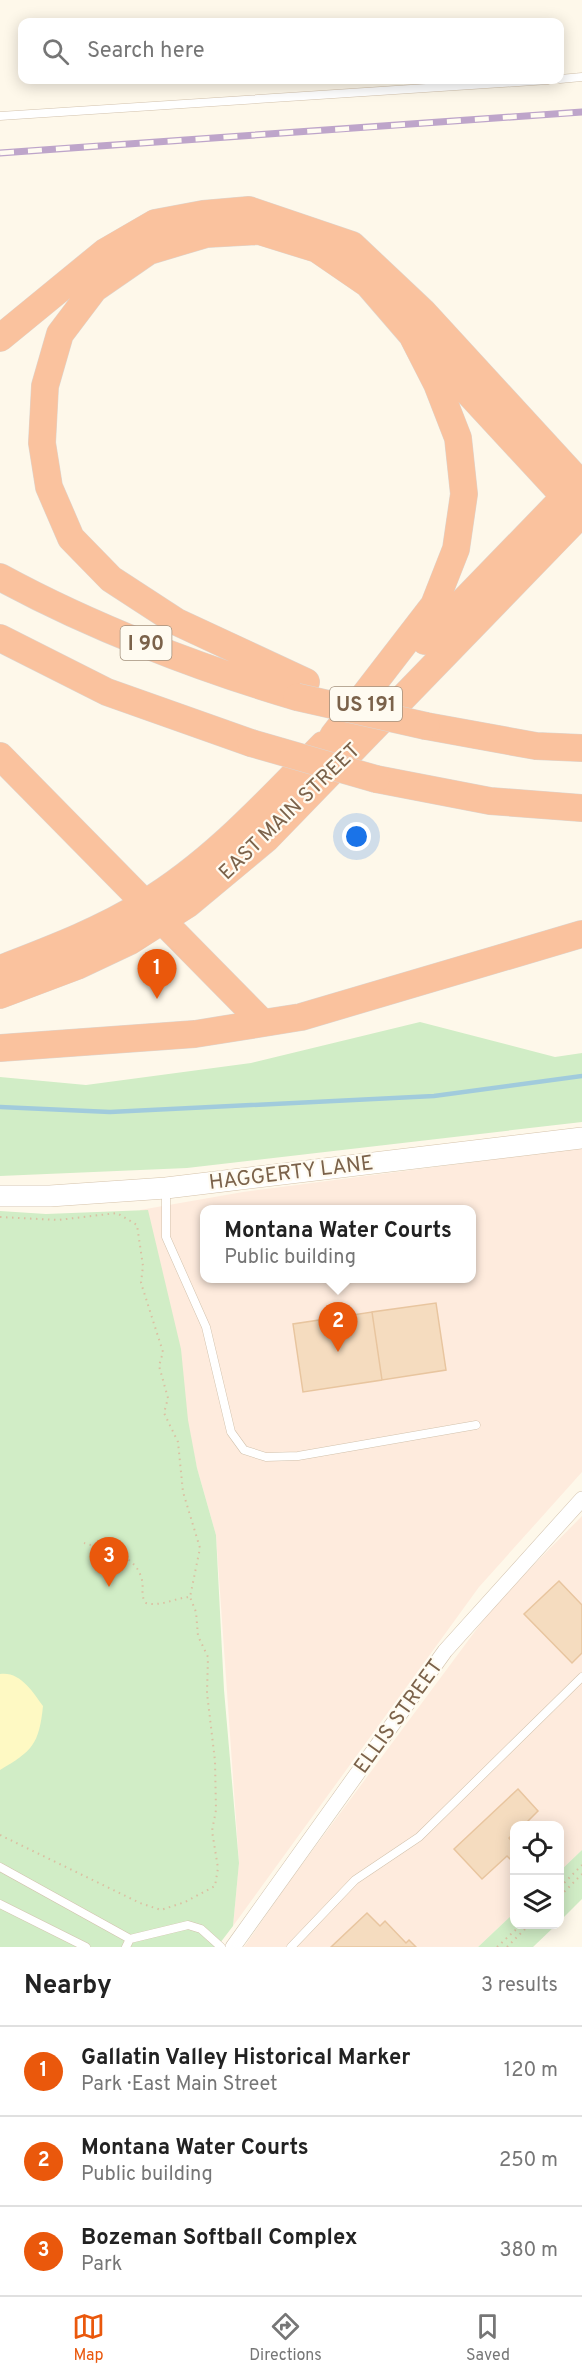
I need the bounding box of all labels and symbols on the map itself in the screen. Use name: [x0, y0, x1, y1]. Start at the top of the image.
road number: I 90: [120, 626, 172, 660]
road number: US 191: [330, 687, 402, 721]
street label: EAST MAIN STREET: [214, 738, 367, 887]
your location: [342, 822, 371, 851]
pin: 1: [138, 950, 176, 999]
street label: HAGGERTY LANE: [207, 1150, 375, 1197]
pin: 2: [318, 1302, 358, 1352]
pin: 3: [90, 1538, 128, 1587]
street label: ELLIS STREET: [349, 1654, 450, 1779]

